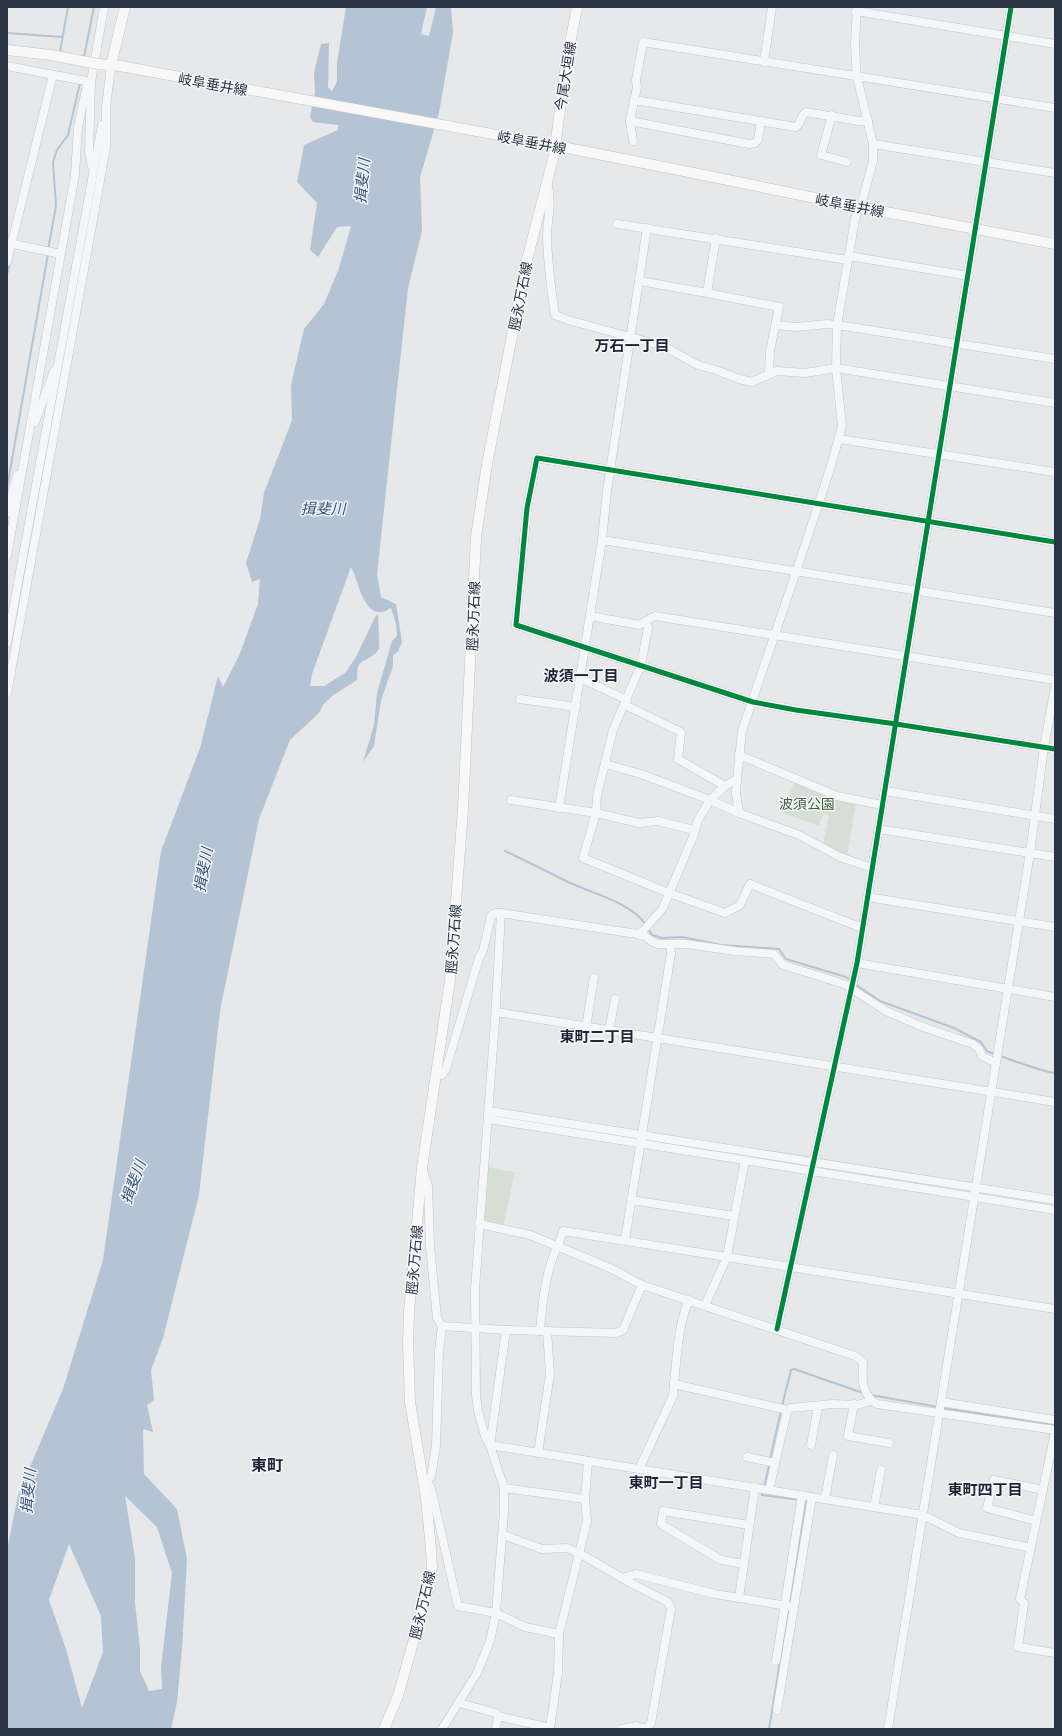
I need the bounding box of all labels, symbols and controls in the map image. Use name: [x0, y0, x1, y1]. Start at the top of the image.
street label: 今尾大垣線: [550, 40, 580, 112]
street label: 岐阜垂井線: [177, 69, 249, 99]
street label: 岐阜垂井線: [496, 126, 568, 158]
water label: 揖斐川: [350, 156, 375, 204]
street label: 岐阜垂井線: [814, 189, 886, 221]
street label: 脛永万石線: [504, 260, 536, 332]
district label: 万石一丁目: [594, 335, 670, 356]
water label: 揖斐川: [300, 498, 347, 519]
street label: 脛永万石線: [462, 581, 484, 651]
district label: 波須一丁目: [543, 665, 619, 686]
park label: 波須公園: [779, 794, 835, 813]
water label: 揖斐川: [189, 844, 218, 894]
street label: 脛永万石線: [441, 903, 465, 975]
district label: 東町二丁目: [559, 1026, 635, 1047]
water label: 揖斐川: [115, 1155, 151, 1207]
street label: 脛永万石線: [401, 1224, 427, 1296]
district label: 東町: [251, 1454, 283, 1476]
water label: 揖斐川: [16, 1466, 41, 1514]
district label: 東町一丁目: [628, 1472, 704, 1493]
district label: 東町四丁目: [947, 1479, 1023, 1500]
street label: 脛永万石線: [405, 1569, 439, 1641]

